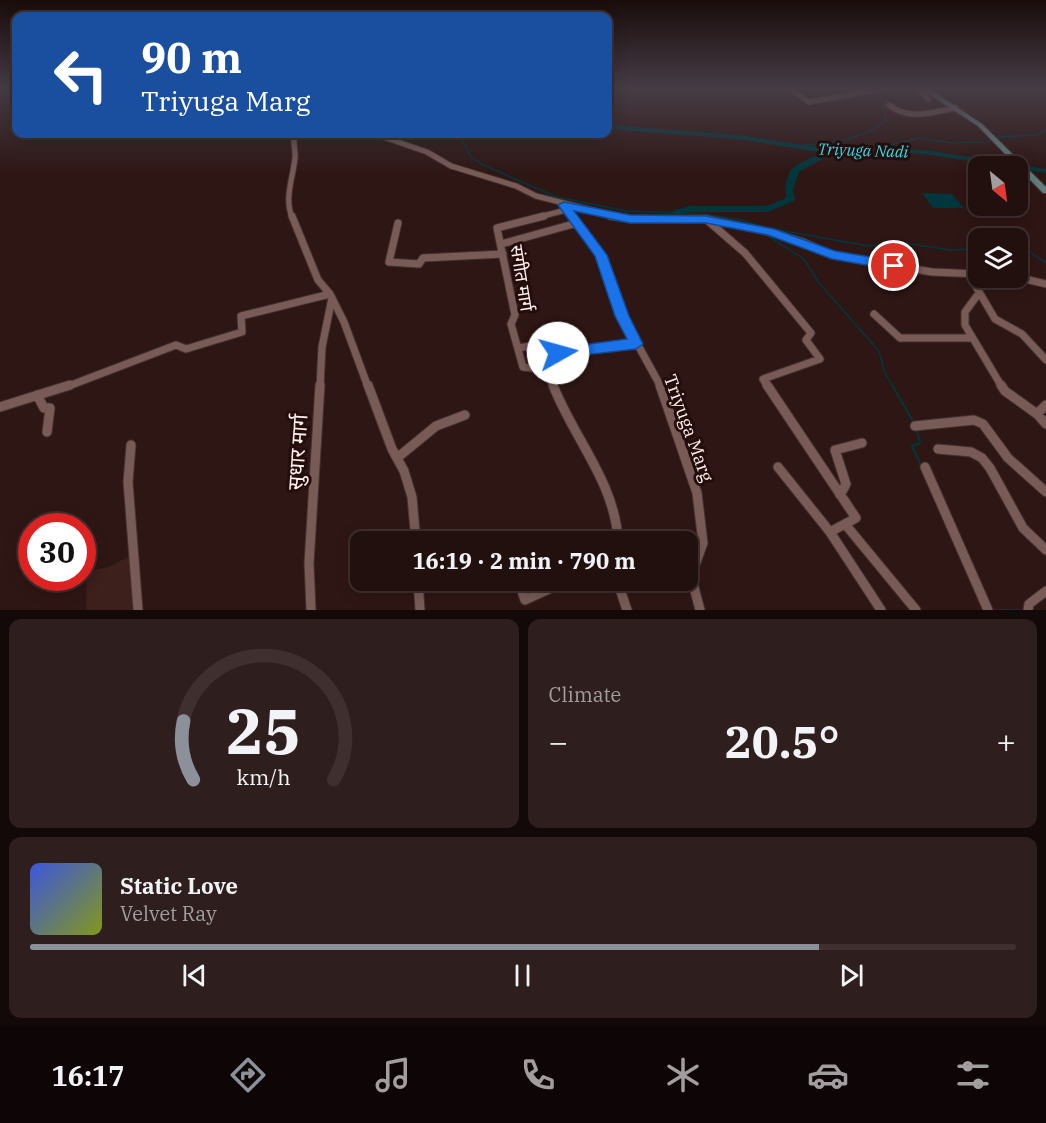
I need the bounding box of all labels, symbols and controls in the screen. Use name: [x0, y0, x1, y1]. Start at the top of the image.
text: 90 m: [141, 30, 242, 85]
icon: left: [42, 36, 120, 114]
text: Triyuga Marg: [141, 83, 310, 118]
water label: Triyuga Nadi: [817, 138, 909, 162]
north arrow: [968, 156, 1028, 216]
map controls: [968, 156, 1028, 288]
button: layers: [968, 228, 1028, 288]
pin: [868, 240, 919, 291]
street label: संगीत मार्ग: [505, 243, 539, 314]
icon: arrive: [877, 249, 910, 282]
position arrow: [526, 321, 590, 385]
street label: Triyuga Marg: [659, 371, 719, 485]
street label: सुधार मार्ग: [280, 412, 314, 491]
speed limit sign: 30: [18, 513, 96, 591]
text: 16:19 · 2 min · 790 m: [412, 546, 636, 575]
text: Climate: [549, 681, 621, 708]
text: 25: [226, 690, 301, 771]
text: 20.5°: [725, 712, 840, 770]
text: −: [549, 720, 568, 763]
text: +: [996, 720, 1016, 763]
text: km/h: [237, 764, 291, 792]
text: Static Love: [120, 871, 238, 900]
text: Velvet Ray: [120, 900, 217, 927]
icon: previous: [178, 959, 211, 992]
icon: pause: [506, 959, 539, 992]
icon: next: [835, 959, 868, 992]
icon: directions: [227, 1054, 269, 1096]
icon: music: [372, 1054, 414, 1096]
icon: phone: [517, 1054, 559, 1096]
icon: climate: [662, 1054, 704, 1096]
icon: car: [807, 1054, 849, 1096]
icon: filters: [952, 1054, 994, 1096]
text: 16:17: [52, 1058, 124, 1093]

